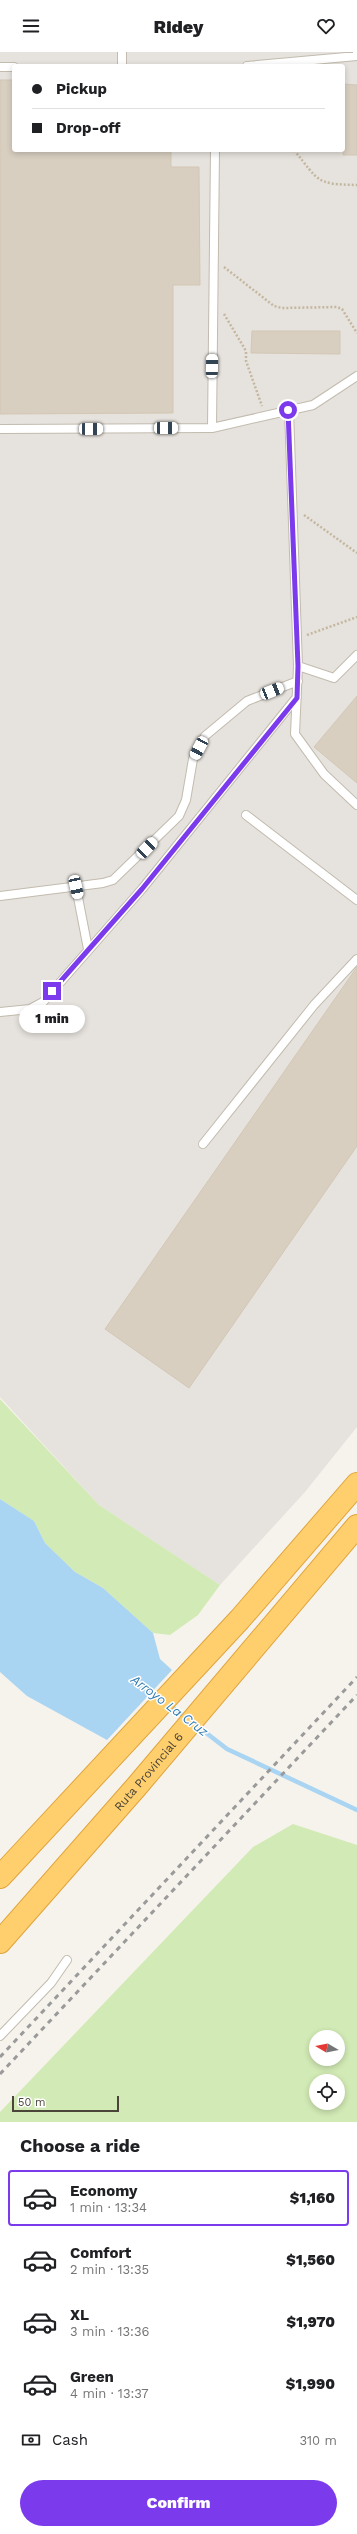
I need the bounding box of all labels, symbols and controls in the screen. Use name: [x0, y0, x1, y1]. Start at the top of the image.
icon: menu: [20, 15, 42, 37]
icon: heart: [315, 15, 337, 37]
text: Ridey: [154, 16, 203, 37]
text: Pickup: [56, 80, 107, 98]
text: Drop-off: [56, 119, 121, 137]
car: [206, 354, 218, 378]
route start: [279, 401, 297, 419]
car: [154, 422, 178, 434]
car: [79, 423, 103, 435]
car: [259, 681, 285, 701]
car: [188, 735, 210, 761]
car: [134, 835, 160, 861]
car: [68, 874, 84, 900]
route end: [43, 982, 61, 1000]
callout: 1 min: [19, 1005, 85, 1033]
text: 1 min: [35, 1011, 69, 1026]
water label: Arroyo La Cruz: [127, 1671, 211, 1739]
street label: Ruta Provincial 6: [111, 1730, 186, 1814]
north arrow: [309, 2030, 345, 2066]
map controls: [309, 2030, 345, 2110]
button: locate: [309, 2074, 345, 2110]
scale bar: [12, 2094, 119, 2113]
text: 50 m: [18, 2096, 45, 2109]
text: Choose a ride: [20, 2135, 140, 2156]
icon: car: [22, 2180, 58, 2216]
text: Economy: [70, 2182, 137, 2200]
text: $1,160: [290, 2189, 335, 2207]
text: 1 min · 13:34: [70, 2200, 147, 2215]
icon: car: [22, 2242, 58, 2278]
text: Comfort: [70, 2244, 131, 2262]
text: $1,560: [286, 2251, 335, 2269]
text: 2 min · 13:35: [70, 2262, 149, 2277]
icon: car: [22, 2304, 58, 2340]
text: XL: [70, 2306, 89, 2324]
text: $1,970: [287, 2313, 335, 2331]
text: 3 min · 13:36: [70, 2324, 149, 2339]
icon: car: [22, 2366, 58, 2402]
text: Green: [70, 2368, 114, 2386]
text: $1,990: [286, 2375, 335, 2393]
text: 4 min · 13:37: [70, 2386, 149, 2401]
icon: cash: [20, 2429, 42, 2451]
text: Cash: [52, 2431, 88, 2449]
text: 310 m: [299, 2433, 337, 2448]
button: Confirm: [20, 2480, 337, 2526]

